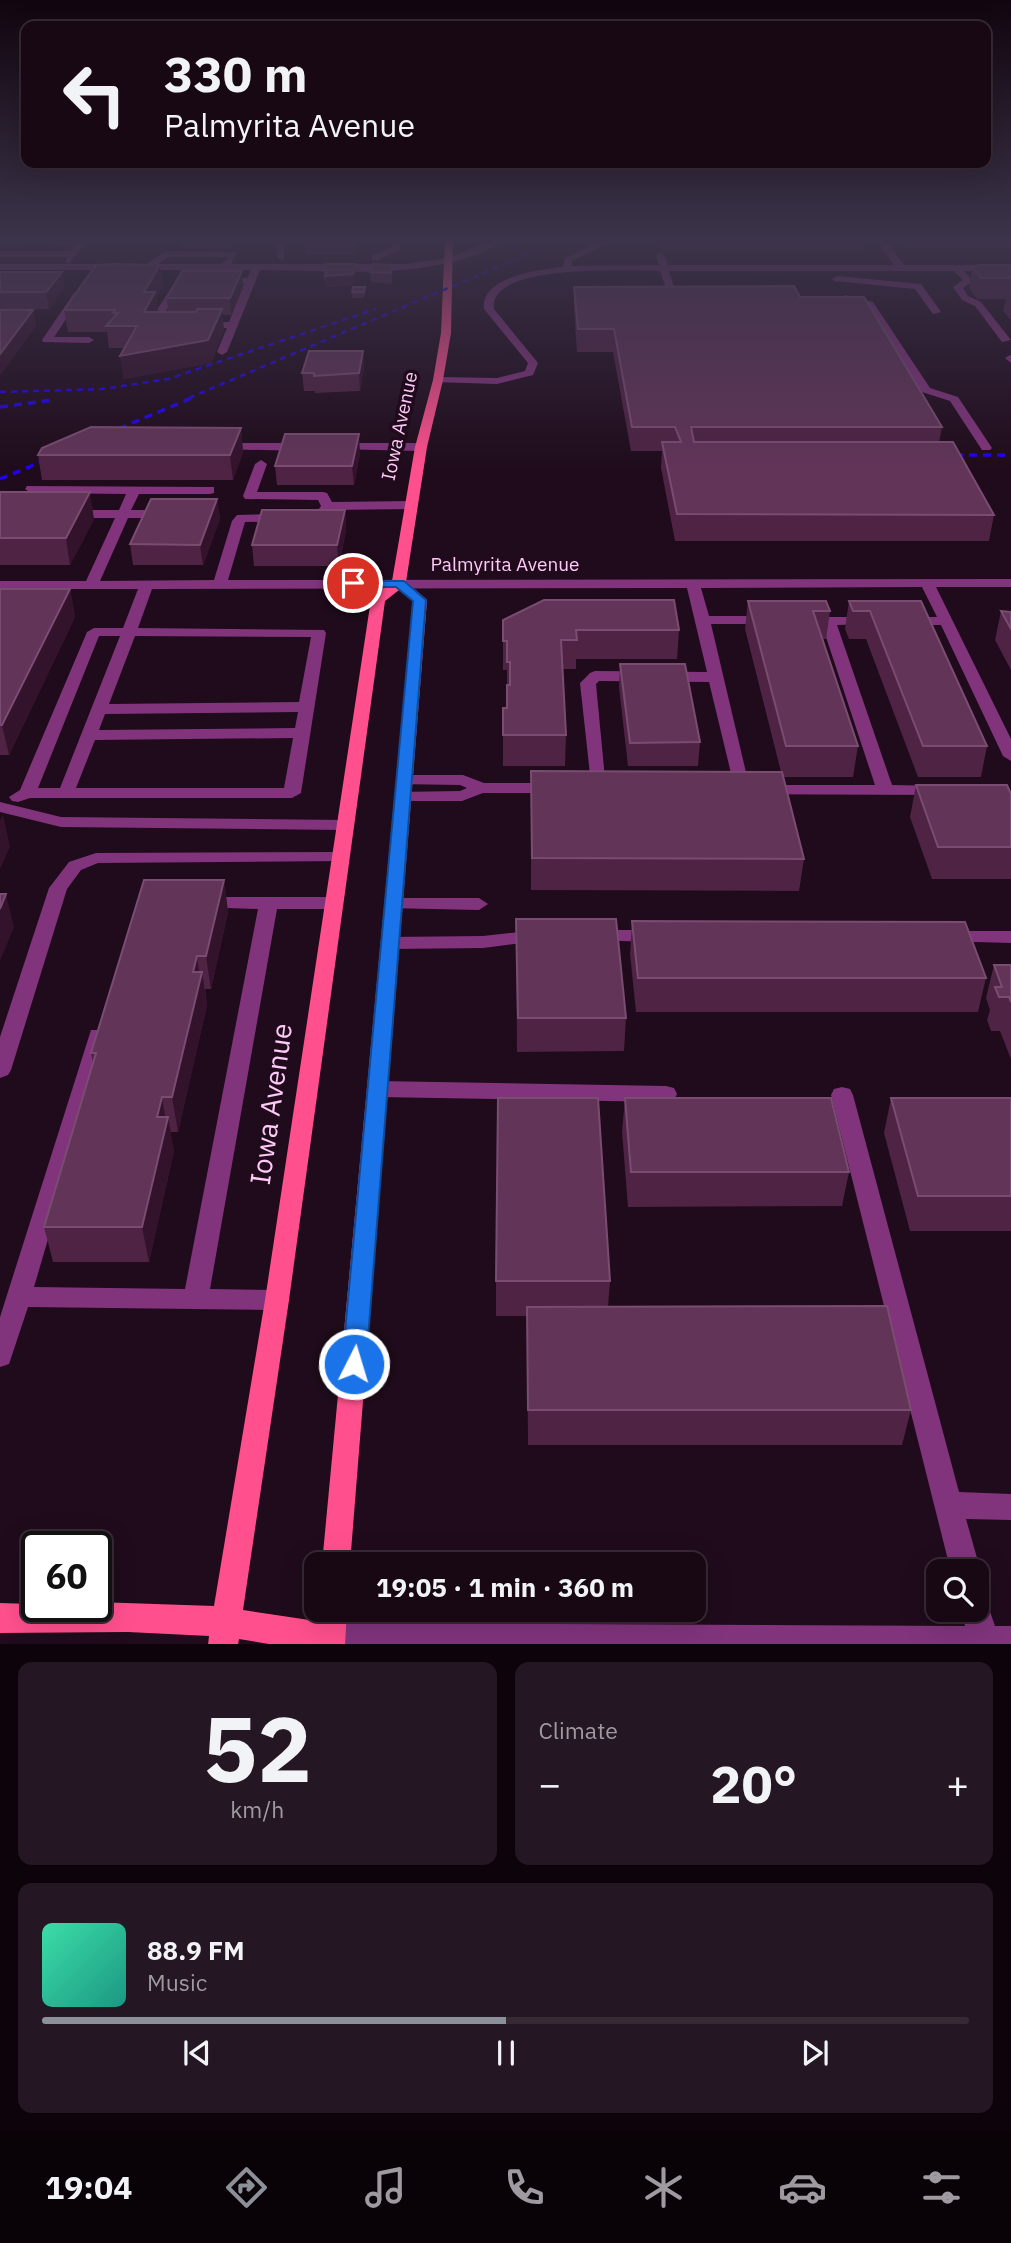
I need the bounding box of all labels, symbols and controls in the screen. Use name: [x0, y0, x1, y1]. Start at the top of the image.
text: 330 m: [164, 42, 308, 105]
icon: left: [49, 49, 140, 140]
text: Palmyrita Avenue: [164, 104, 415, 146]
street label: Iowa Avenue: [376, 369, 422, 483]
street label: Palmyrita Avenue: [430, 552, 580, 576]
pin: [323, 553, 383, 613]
icon: arrive: [334, 564, 372, 602]
street label: Iowa Avenue: [241, 1021, 300, 1187]
position arrow: [317, 1327, 391, 1401]
speed limit sign: 60: [21, 1531, 112, 1622]
map controls: [926, 1559, 989, 1622]
button: search: [926, 1559, 989, 1622]
text: 19:05 · 1 min · 360 m: [376, 1570, 634, 1604]
text: 52: [203, 1689, 312, 1807]
text: Climate: [539, 1715, 618, 1745]
text: 20°: [710, 1750, 797, 1817]
text: −: [539, 1759, 561, 1808]
text: +: [946, 1759, 969, 1808]
text: km/h: [230, 1794, 284, 1824]
text: 88.9 FM: [147, 1933, 245, 1967]
text: Music: [147, 1967, 207, 1997]
icon: previous: [178, 2034, 216, 2072]
icon: pause: [487, 2034, 525, 2072]
icon: next: [796, 2034, 834, 2072]
icon: directions: [222, 2163, 271, 2212]
icon: music: [361, 2163, 410, 2212]
icon: phone: [500, 2163, 549, 2212]
icon: climate: [639, 2163, 688, 2212]
icon: car: [778, 2163, 827, 2212]
icon: filters: [917, 2163, 966, 2212]
text: 19:04: [45, 2166, 132, 2208]

